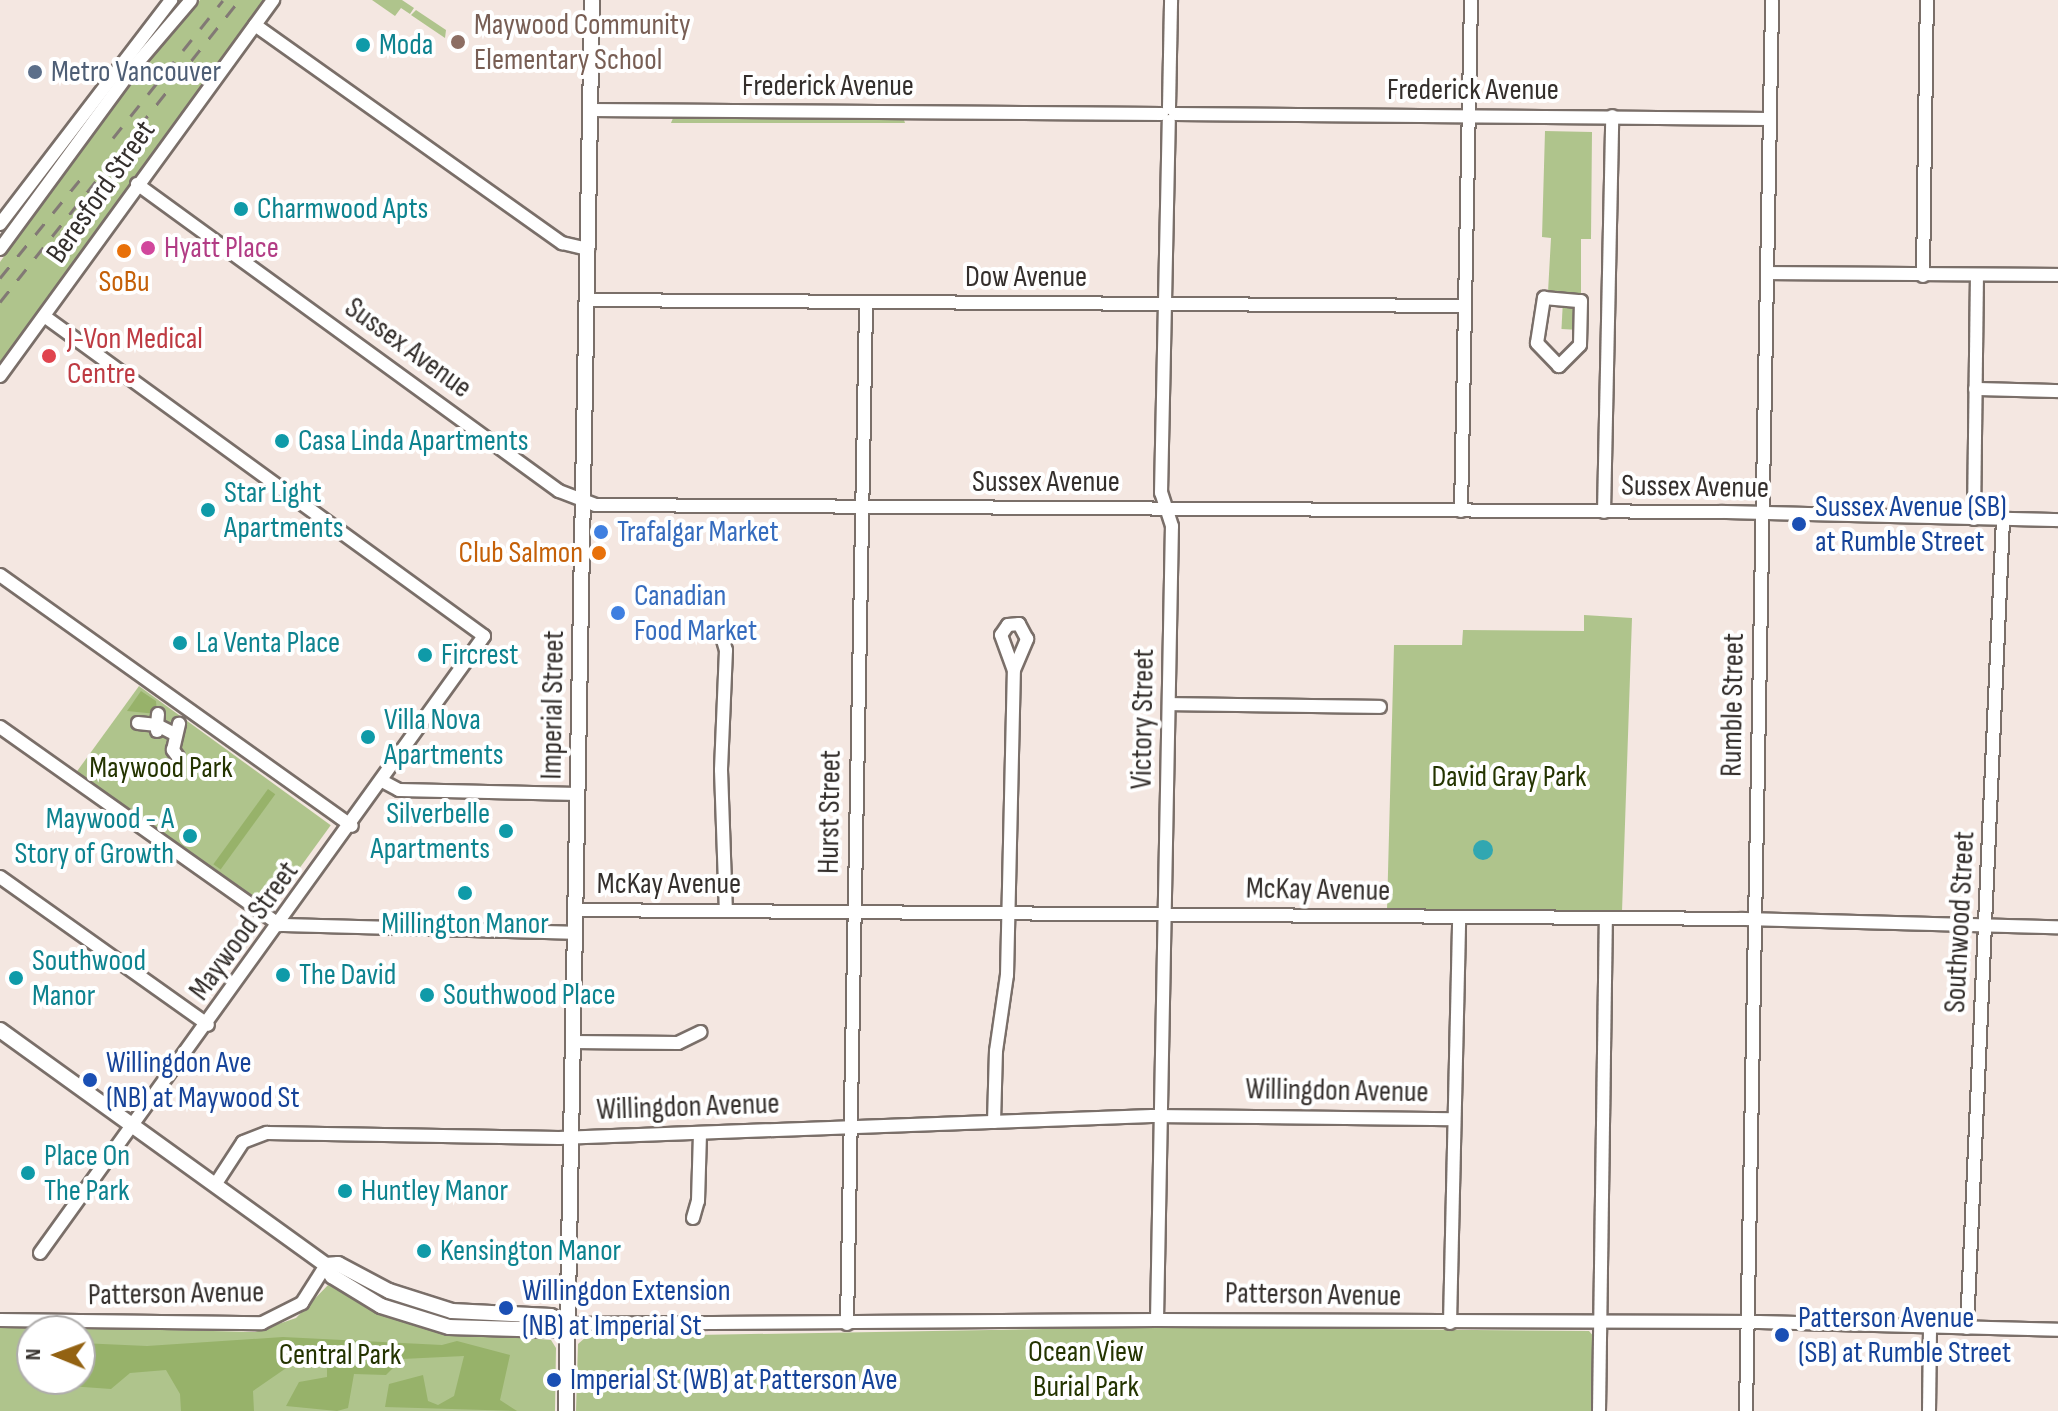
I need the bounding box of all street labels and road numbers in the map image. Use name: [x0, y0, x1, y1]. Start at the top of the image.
street label: Frederick Avenue: [742, 68, 914, 104]
street label: Frederick Avenue: [1387, 72, 1559, 108]
street label: Beresford Street: [39, 114, 163, 270]
street label: Dow Avenue: [965, 259, 1087, 295]
street label: Sussex Avenue: [338, 290, 478, 406]
street label: Sussex Avenue: [972, 464, 1120, 500]
street label: Sussex Avenue: [1621, 468, 1769, 506]
street label: Imperial Street: [534, 630, 572, 780]
street label: Rumble Street: [1714, 633, 1752, 777]
street label: Victory Street: [1124, 648, 1162, 790]
street label: Hurst Street: [811, 750, 849, 874]
street label: Southwood Street: [1937, 830, 1983, 1014]
street label: Maywood Street: [182, 855, 306, 1007]
street label: McKay Avenue: [597, 866, 741, 902]
street label: McKay Avenue: [1246, 871, 1390, 909]
street label: Willingdon Avenue: [1245, 1071, 1429, 1111]
street label: Willingdon Avenue: [596, 1086, 780, 1128]
street label: Patterson Avenue: [88, 1274, 264, 1314]
street label: Patterson Avenue: [1225, 1275, 1401, 1315]

